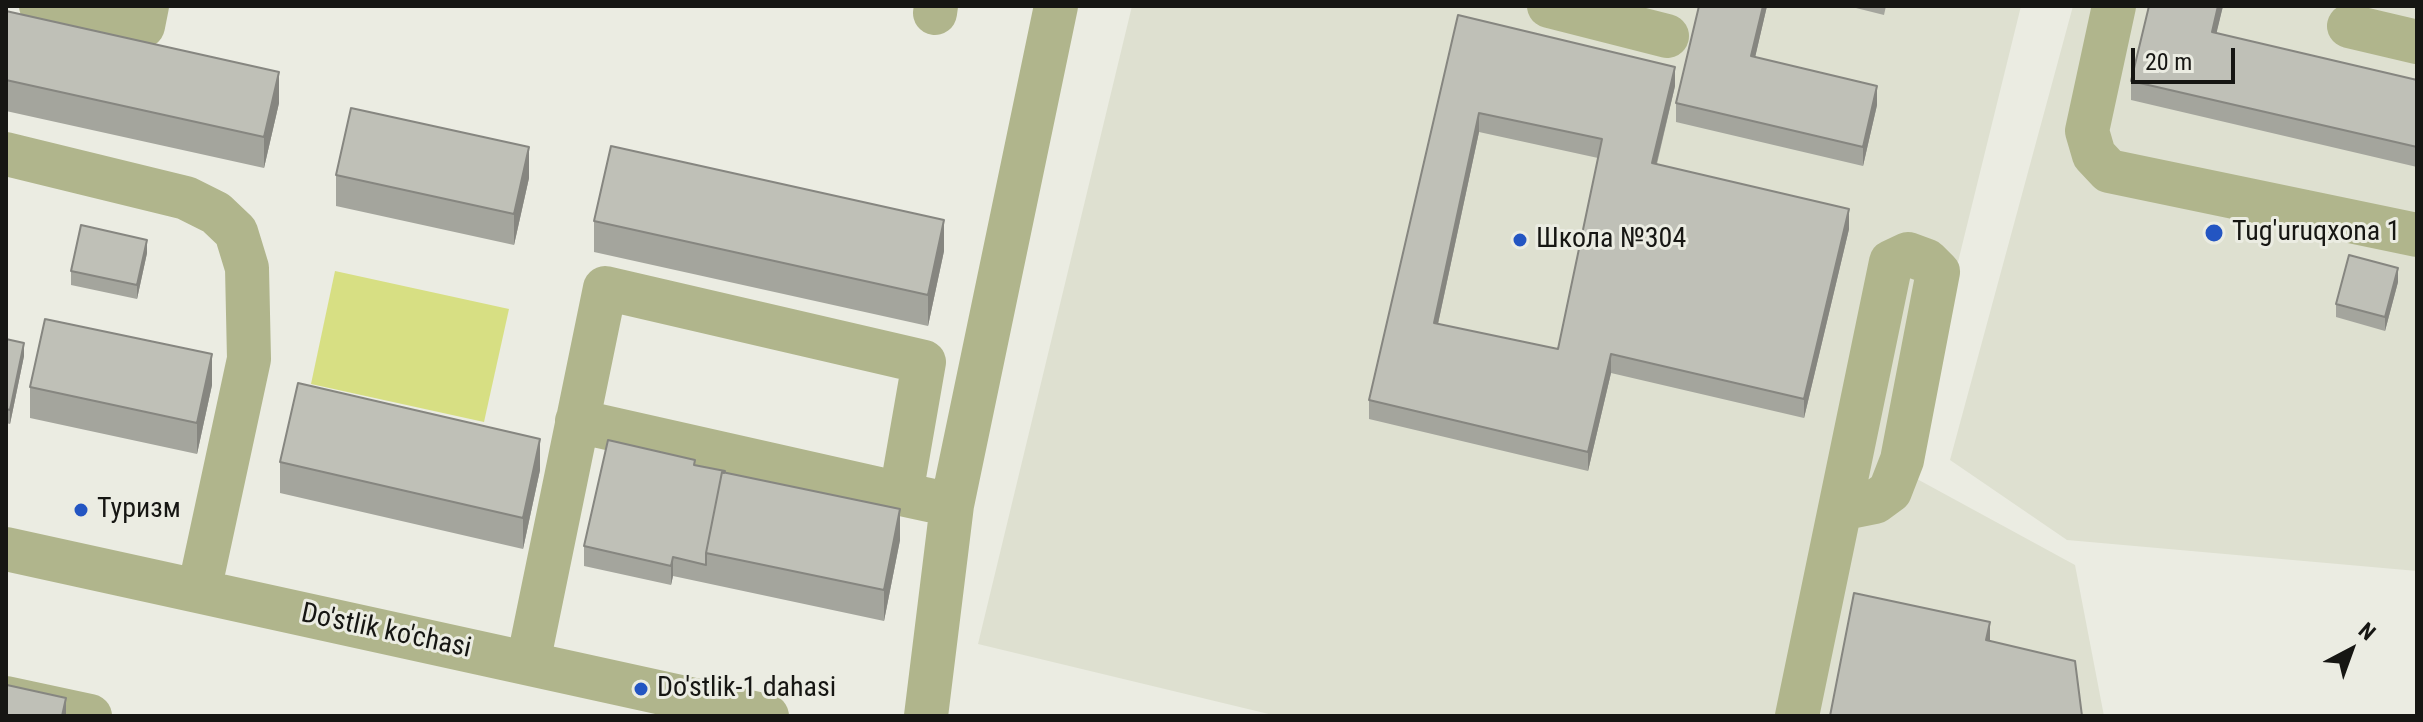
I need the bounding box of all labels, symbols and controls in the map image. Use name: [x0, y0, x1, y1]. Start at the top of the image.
scale bar: [2135, 32, 2239, 82]
text: 20 m: [2145, 48, 2192, 76]
place label: Tug'uruqxona 1: [2232, 216, 2400, 250]
marker: Tug'uruqxona 1: [2203, 222, 2225, 244]
place label: Школа №304: [1536, 223, 1686, 257]
marker: Школа №304: [1511, 231, 1529, 249]
place label: Туризм: [97, 493, 181, 527]
marker: Туризм: [72, 501, 90, 519]
street label: Do'stlik ko'chasi: [298, 598, 474, 666]
north arrow: [2311, 610, 2391, 690]
text: N: [2354, 618, 2380, 645]
place label: Do'stlik-1 dahasi: [657, 672, 836, 706]
marker: Do'stlik-1 dahasi: [632, 680, 650, 698]

